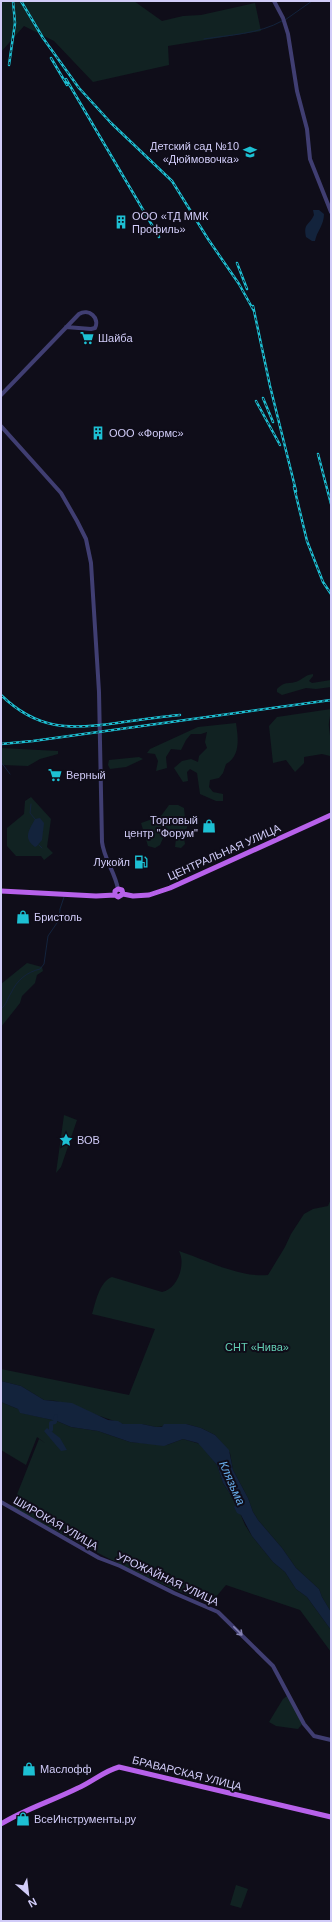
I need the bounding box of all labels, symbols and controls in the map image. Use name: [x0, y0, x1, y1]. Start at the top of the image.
place label: Детский сад №10 «Дюймовочка»: [150, 140, 239, 165]
school or university icon: Детский сад №10 «Дюймовочка»: [242, 144, 258, 160]
place label: ООО «ТД ММК Профиль»: [132, 210, 209, 235]
building icon: ООО «ТД ММК Профиль»: [113, 214, 129, 230]
supermarket icon: Шайба: [79, 330, 95, 346]
place label: Шайба: [98, 332, 133, 344]
building icon: ООО «Формс»: [90, 425, 106, 441]
place label: ООО «Формс»: [109, 427, 184, 439]
supermarket icon: Верный: [47, 767, 63, 783]
place label: Верный: [66, 769, 106, 781]
place label: Торговый центр "Форум": [124, 814, 198, 839]
shop icon: Торговый центр "Форум": [201, 818, 217, 834]
street label: ЦЕНТРАЛЬНАЯ УЛИЦА: [166, 821, 283, 882]
fuel station icon: Лукойл: [133, 854, 149, 870]
place label: Лукойл: [94, 856, 130, 868]
shop icon: Бристоль: [15, 909, 31, 925]
place label: Бристоль: [34, 911, 82, 923]
place icon: ВОВ: [58, 1132, 74, 1148]
place label: ВОВ: [77, 1134, 100, 1146]
park label: СНТ «Нива»: [225, 1341, 289, 1353]
water label: Клязьма: [216, 1459, 248, 1508]
street label: ШИРОКАЯ УЛИЦА: [12, 1494, 101, 1552]
street label: УРОЖАЙНАЯ УЛИЦА: [115, 1550, 222, 1608]
one-way arrow: [233, 1626, 243, 1636]
street label: БРАВАРСКАЯ УЛИЦА: [131, 1754, 244, 1793]
shop icon: Маслофф: [21, 1761, 37, 1777]
place label: Маслофф: [40, 1763, 92, 1775]
shop icon: ВсеИнструменты.ру: [15, 1811, 31, 1827]
place label: ВсеИнструменты.ру: [34, 1813, 137, 1825]
north arrow: [8, 1874, 48, 1914]
text: N: [26, 1896, 39, 1910]

